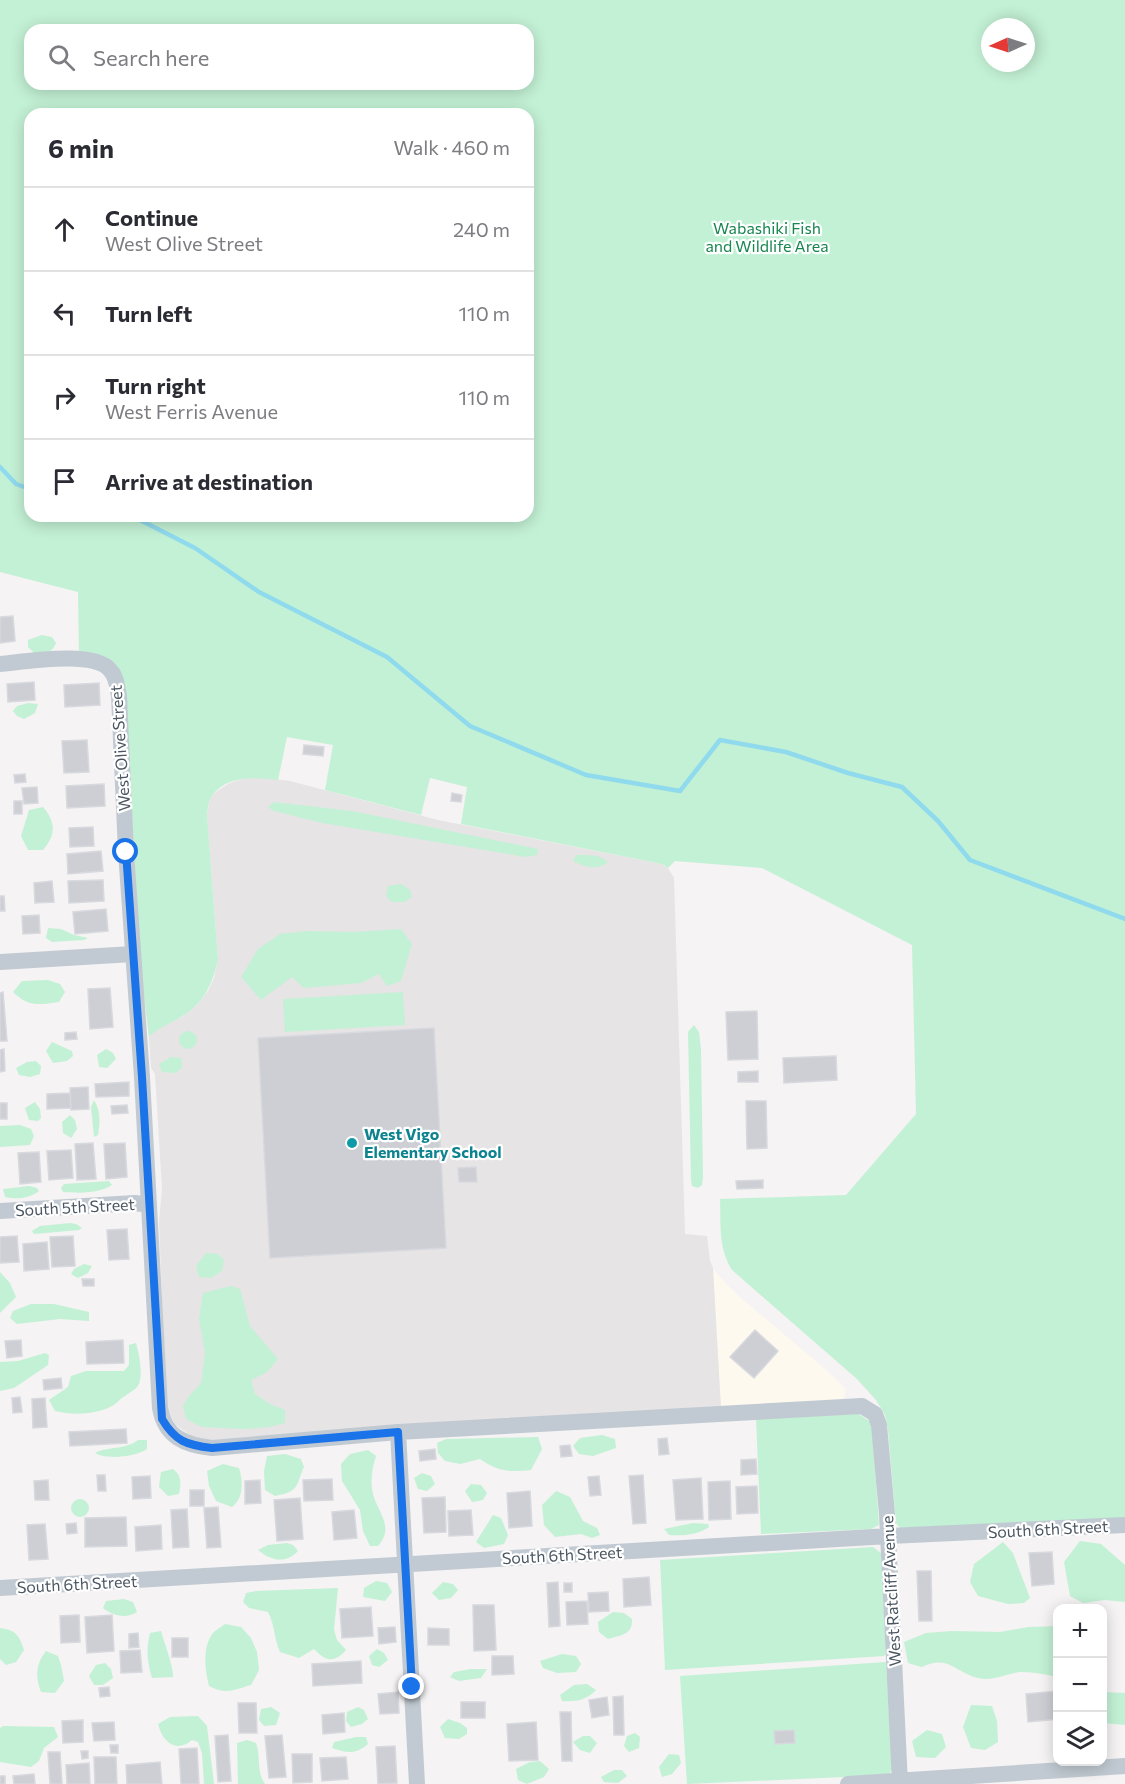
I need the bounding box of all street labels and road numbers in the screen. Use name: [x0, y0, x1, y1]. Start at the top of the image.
street label: West Olive Street: [106, 684, 133, 812]
street label: South 5th Street: [15, 1194, 136, 1219]
street label: West Ratcliff Avenue: [877, 1515, 904, 1667]
street label: South 6th Street: [987, 1516, 1109, 1541]
street label: South 6th Street: [501, 1542, 623, 1567]
street label: South 6th Street: [16, 1571, 138, 1596]

